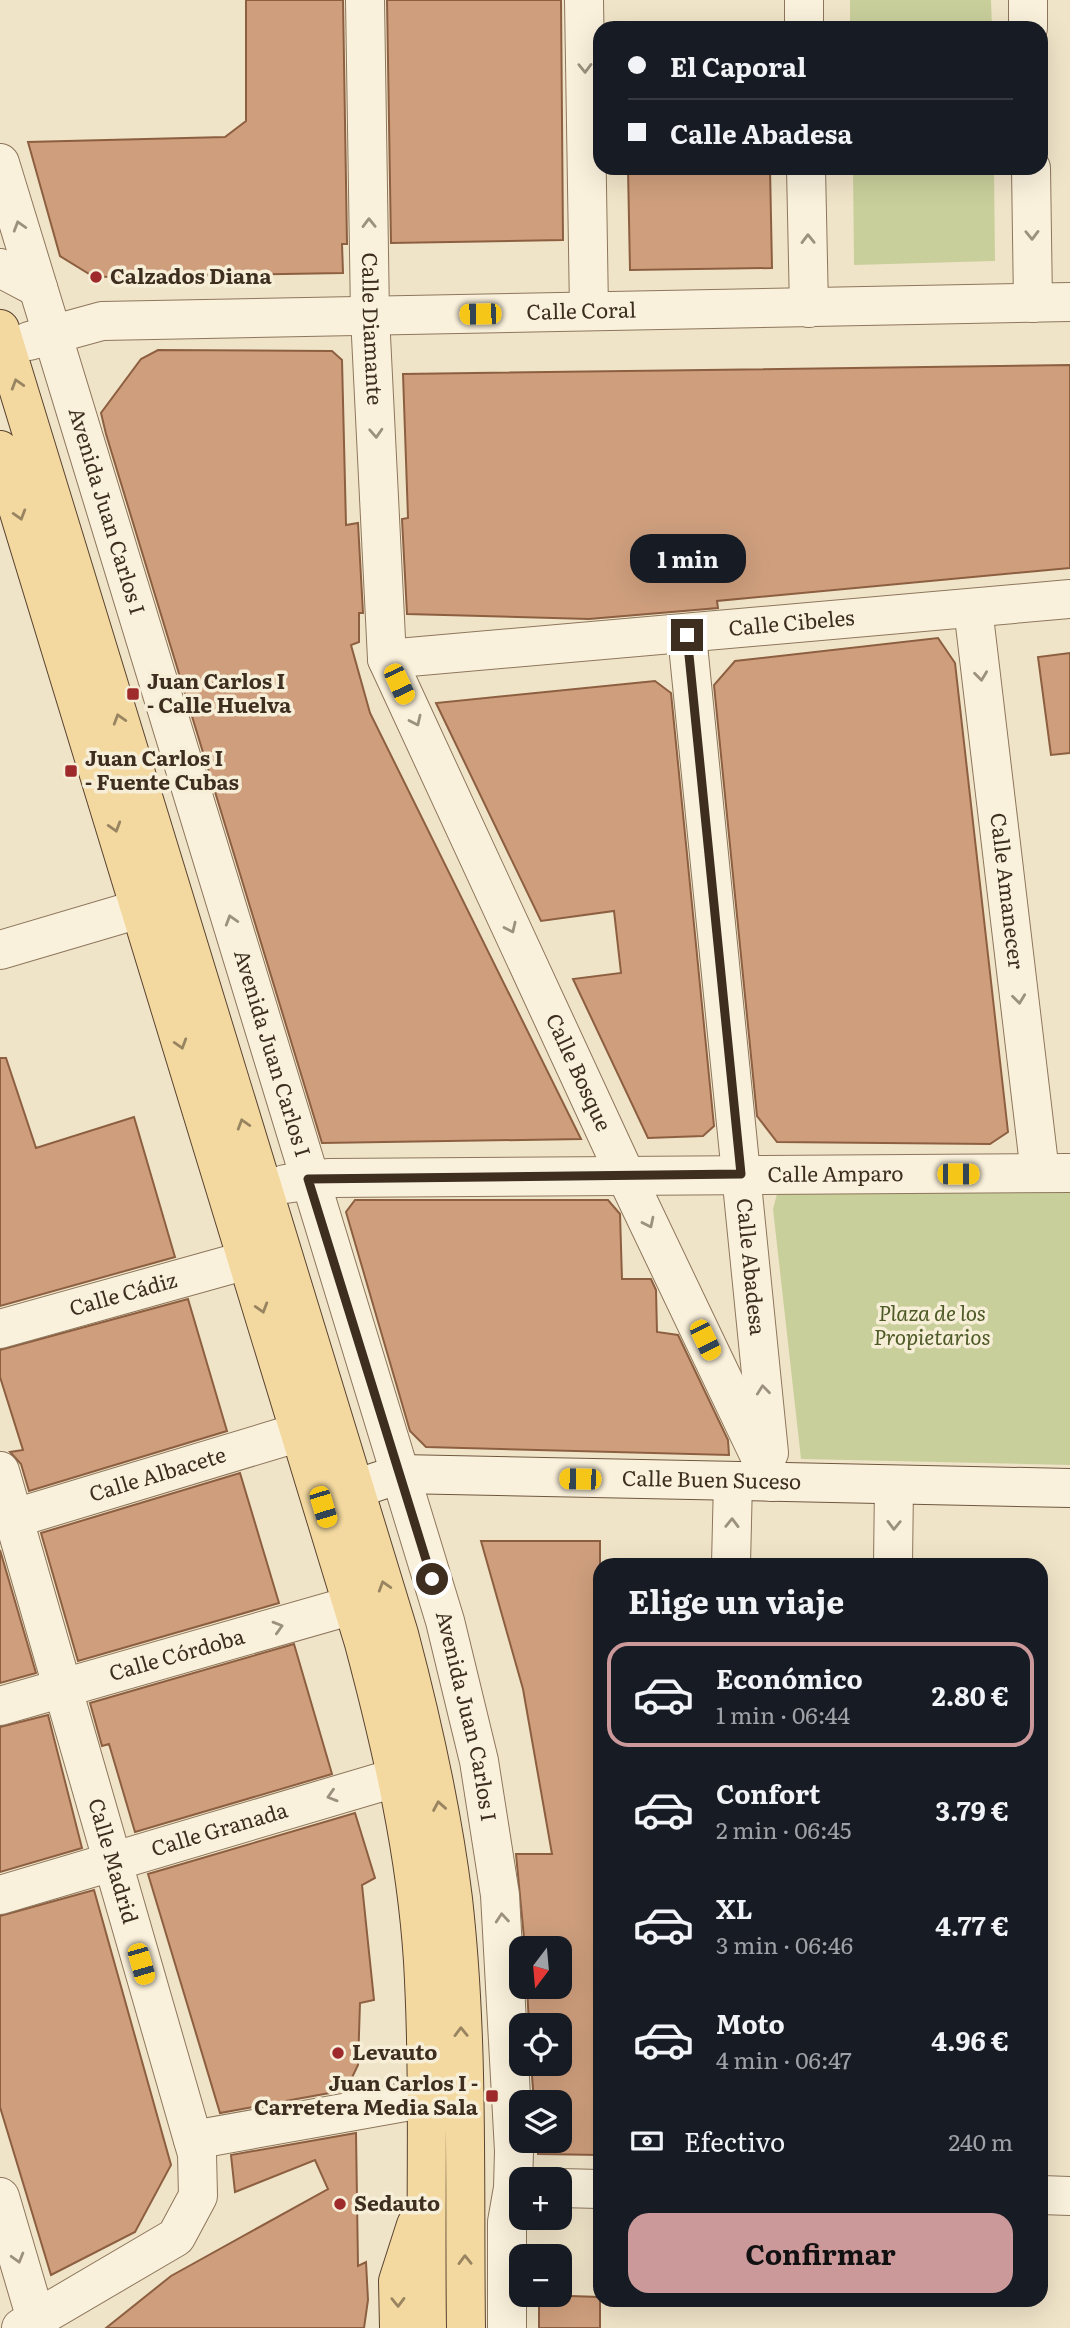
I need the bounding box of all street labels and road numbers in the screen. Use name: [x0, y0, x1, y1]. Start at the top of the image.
street label: Calle Diamante: [356, 252, 392, 406]
street label: Calle Coral: [526, 293, 636, 326]
street label: Avenida Juan Carlos I: [62, 403, 155, 618]
street label: Calle Cibeles: [727, 600, 856, 642]
street label: Calle Amanecer: [984, 811, 1034, 971]
street label: Avenida Juan Carlos I: [228, 945, 320, 1160]
street label: Calle Bosque: [540, 1007, 621, 1136]
street label: Calle Amparo: [767, 1156, 904, 1188]
street label: Calle Abadesa: [731, 1196, 775, 1337]
street label: Calle Cádiz: [65, 1262, 180, 1322]
street label: Calle Albacete: [85, 1437, 229, 1508]
street label: Calle Buen Suceso: [622, 1461, 801, 1495]
street label: Avenida Juan Carlos I: [430, 1606, 506, 1823]
street label: Calle Córdoba: [105, 1619, 248, 1687]
street label: Calle Granada: [147, 1792, 291, 1862]
street label: Calle Madrid: [82, 1794, 148, 1927]

